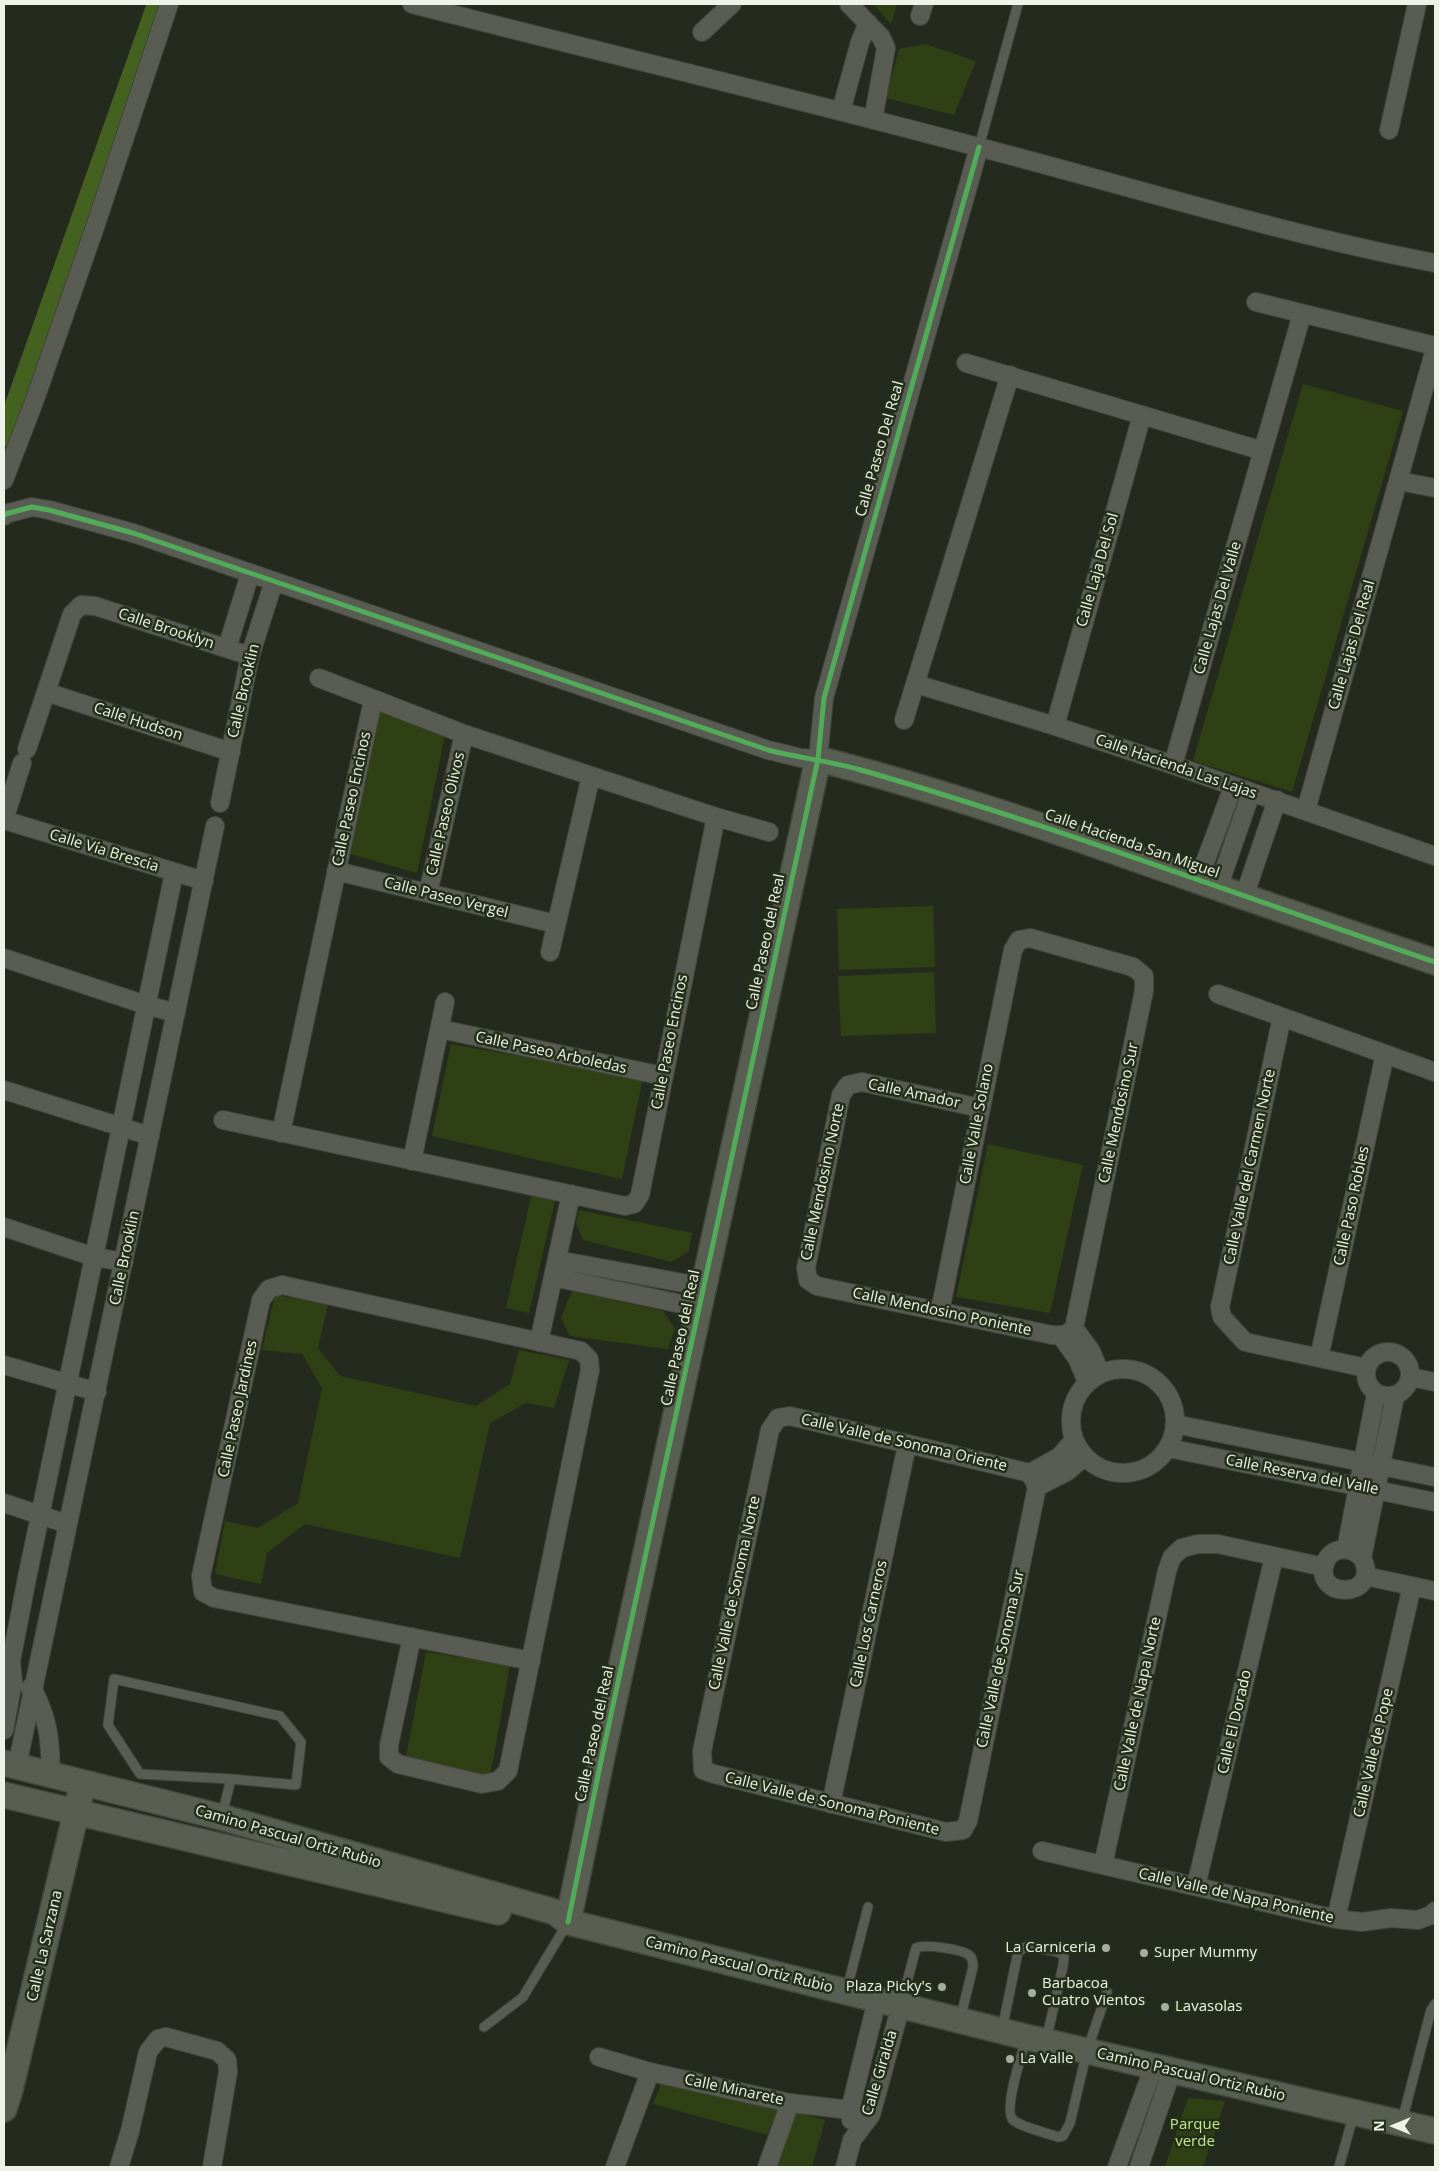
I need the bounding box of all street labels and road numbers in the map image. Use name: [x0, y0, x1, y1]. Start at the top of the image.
street label: Calle Paseo Del Real: [852, 379, 908, 519]
street label: Calle Laja Del Sol: [1073, 511, 1123, 629]
street label: Calle Lajas Del Valle: [1190, 540, 1246, 676]
street label: Calle Lajas Del Real: [1325, 578, 1379, 712]
street label: Calle Brooklyn: [116, 605, 216, 653]
street label: Calle Brooklin: [224, 642, 264, 740]
street label: Calle Hudson: [91, 699, 185, 745]
street label: Calle Paseo Encinos: [329, 730, 375, 868]
street label: Calle Hacienda Las Lajas: [1093, 731, 1259, 803]
street label: Calle Paseo Olivos: [423, 750, 469, 878]
street label: Calle Hacienda San Miguel: [1042, 806, 1222, 882]
street label: Calle Vía Brescia: [47, 826, 161, 876]
street label: Calle Paseo del Real: [743, 872, 789, 1012]
street label: Calle Paseo Vergel: [382, 874, 510, 922]
street label: Calle Paseo Encinos: [648, 973, 692, 1111]
street label: Calle Paseo Arboledas: [474, 1028, 628, 1078]
street label: Calle Mendosino Sur: [1095, 1041, 1143, 1185]
street label: Calle Valle Solano: [956, 1062, 998, 1186]
street label: Calle Valle del Carmen Norte: [1220, 1067, 1280, 1267]
street label: Calle Amador: [866, 1075, 962, 1113]
street label: Calle Mendosino Norte: [798, 1102, 848, 1262]
street label: Calle Paso Robles: [1331, 1145, 1373, 1267]
street label: Calle Brooklin: [106, 1209, 144, 1307]
street label: Calle Paseo del Real: [658, 1268, 704, 1408]
street label: Calle Mendosino Poniente: [851, 1284, 1033, 1340]
street label: Calle Paseo Jardines: [215, 1339, 261, 1479]
street label: Calle Valle de Sonoma Oriente: [799, 1411, 1009, 1475]
street label: Calle Reserva del Valle: [1224, 1451, 1380, 1499]
street label: Calle Valle de Sonoma Norte: [706, 1494, 764, 1692]
street label: Calle Los Carneros: [847, 1559, 891, 1689]
street label: Calle Valle de Sonoma Sur: [973, 1568, 1029, 1750]
street label: Calle Valle de Napa Norte: [1111, 1615, 1165, 1793]
street label: Calle Paseo del Real: [572, 1664, 618, 1804]
street label: Calle El Dorado: [1214, 1668, 1256, 1776]
street label: Calle Valle de Pope: [1350, 1687, 1398, 1819]
street label: Calle Valle de Sonoma Poniente: [723, 1769, 941, 1839]
street label: Camino Pascual Ortiz Rubio: [193, 1802, 383, 1872]
street label: Calle Valle de Napa Poniente: [1137, 1865, 1335, 1927]
street label: Calle La Sarzana: [23, 1889, 67, 2003]
street label: Camino Pascual Ortiz Rubio: [643, 1933, 835, 1997]
street label: Calle Giralda: [859, 2028, 901, 2118]
street label: Camino Pascual Ortiz Rubio: [1095, 2045, 1287, 2105]
street label: Calle Minarete: [683, 2071, 785, 2109]

